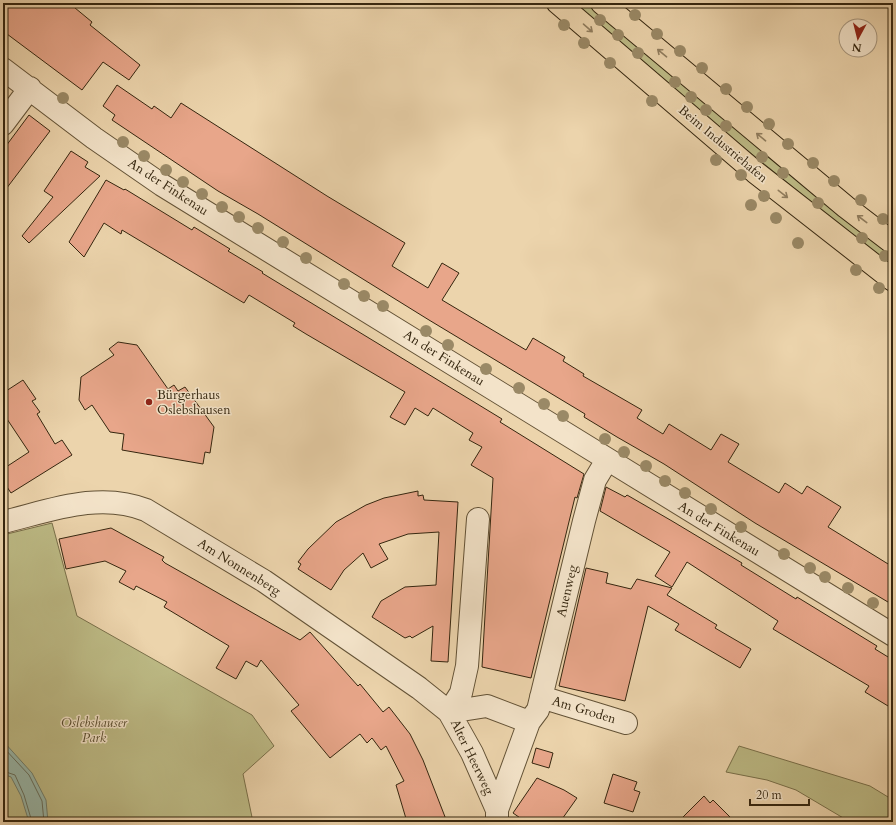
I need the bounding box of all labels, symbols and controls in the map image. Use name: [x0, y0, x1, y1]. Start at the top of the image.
north arrow: [838, 18, 878, 58]
one-way arrow: [582, 24, 593, 33]
text: N: [851, 39, 862, 55]
one-way arrow: [656, 49, 667, 58]
street label: Beim Industriehafen: [674, 101, 772, 187]
one-way arrow: [756, 133, 766, 142]
street label: An der Finkenau: [124, 154, 212, 220]
one-way arrow: [777, 189, 788, 198]
one-way arrow: [856, 215, 867, 224]
street label: An der Finkenau: [400, 326, 488, 390]
place label: Bürgerhaus Oslebshausen: [157, 386, 231, 419]
marker: Bürgerhaus Oslebshausen: [144, 397, 154, 407]
street label: An der Finkenau: [675, 497, 763, 561]
street label: Am Nonnenberg: [194, 534, 285, 600]
street label: Auenweg: [552, 562, 582, 619]
street label: Am Groden: [550, 692, 619, 728]
park label: Oslebshauser Park: [61, 714, 128, 747]
street label: Alter Heerweg: [446, 716, 498, 798]
scale bar: [750, 781, 809, 807]
text: 20 m: [756, 787, 783, 803]

